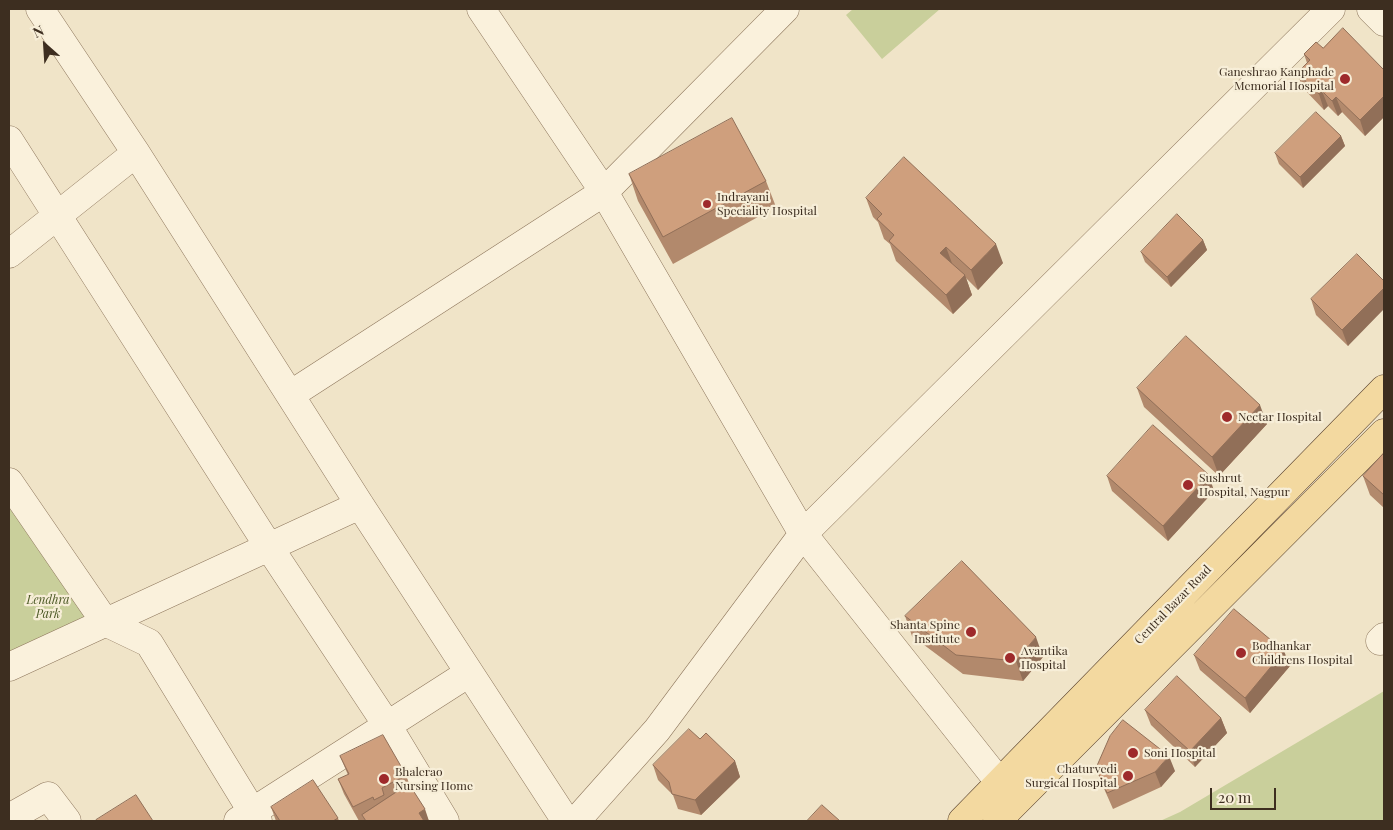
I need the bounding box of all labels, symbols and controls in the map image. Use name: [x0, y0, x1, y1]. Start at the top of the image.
north arrow: [20, 20, 70, 70]
text: N: [29, 20, 47, 42]
place label: Ganeshrao Kanphade Memorial Hospital: [1219, 65, 1334, 93]
marker: Ganeshrao Kanphade Memorial Hospital: [1338, 72, 1352, 86]
place label: Indrayani Speciality Hospital: [717, 190, 817, 218]
marker: Indrayani Speciality Hospital: [701, 198, 713, 210]
marker: Nectar Hospital: [1220, 410, 1234, 424]
place label: Nectar Hospital: [1238, 410, 1322, 424]
place label: Sushrut Hospital, Nagpur: [1199, 471, 1290, 499]
marker: Sushrut Hospital, Nagpur: [1181, 478, 1195, 492]
street label: Central Bazar Road: [1132, 563, 1214, 647]
park label: Lendhra Park: [26, 593, 70, 621]
place label: Shanta Spine Institute: [890, 618, 960, 646]
marker: Shanta Spine Institute: [964, 625, 978, 639]
place label: Bodhankar Childrens Hospital: [1252, 639, 1353, 667]
place label: Avantika Hospital: [1021, 644, 1068, 672]
marker: Bodhankar Childrens Hospital: [1234, 646, 1248, 660]
marker: Avantika Hospital: [1003, 651, 1017, 665]
marker: Soni Hospital: [1126, 746, 1140, 760]
place label: Soni Hospital: [1144, 746, 1216, 760]
place label: Chaturvedi Surgical Hospital: [1025, 762, 1117, 790]
place label: Bhalerao Nursing Home: [395, 765, 473, 793]
marker: Chaturvedi Surgical Hospital: [1121, 769, 1135, 783]
marker: Bhalerao Nursing Home: [377, 772, 391, 786]
scale bar: [1213, 778, 1279, 810]
text: 20 m: [1218, 787, 1251, 807]

